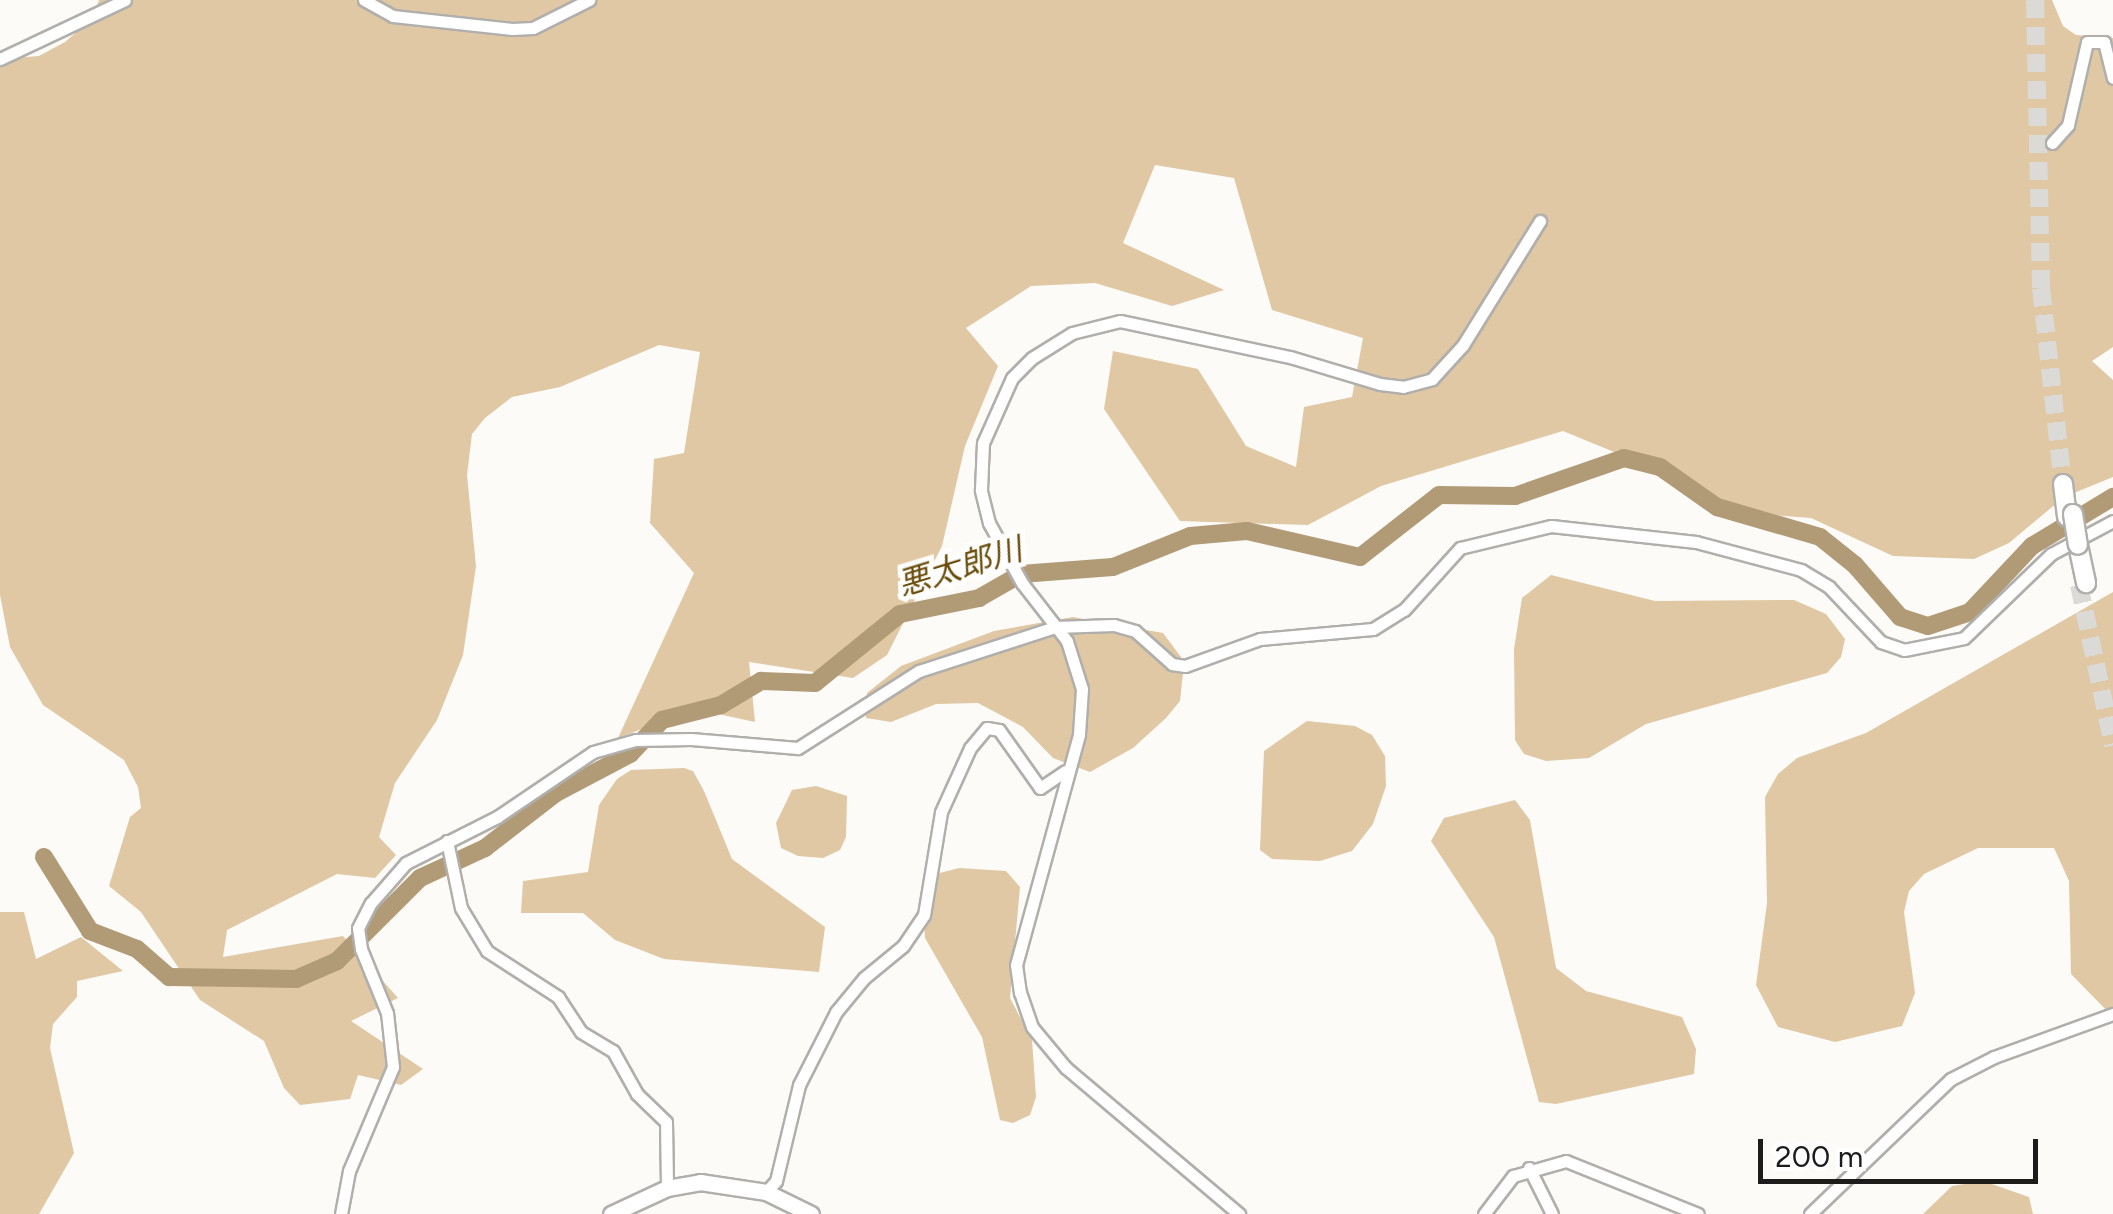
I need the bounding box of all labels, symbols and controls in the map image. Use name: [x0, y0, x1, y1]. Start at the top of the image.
water label: 悪太郎川: [893, 530, 1027, 604]
scale bar: [1763, 1119, 2043, 1181]
text: 200 m: [1775, 1138, 1863, 1175]

